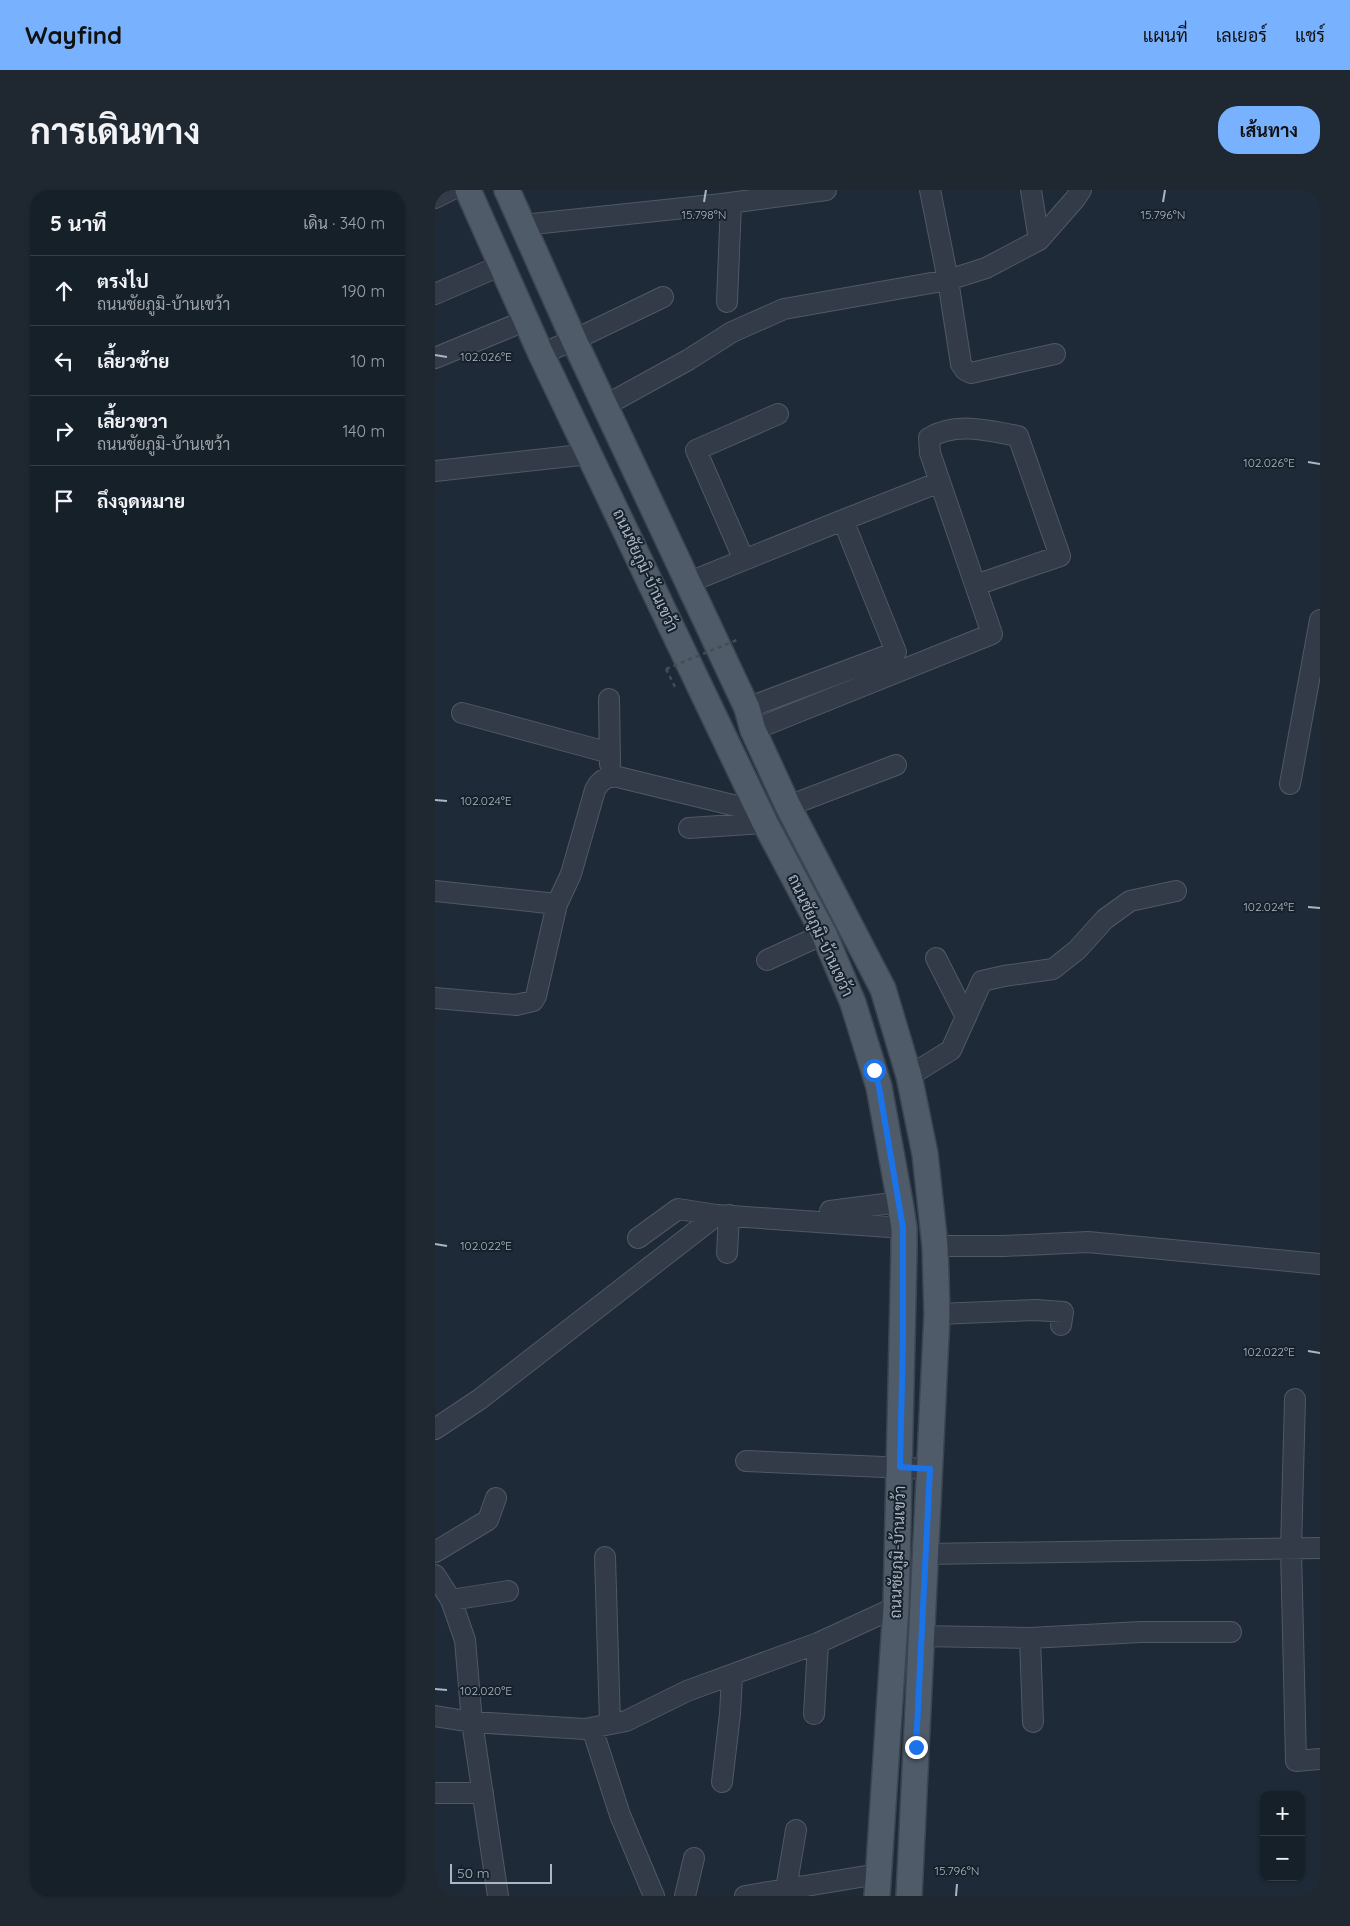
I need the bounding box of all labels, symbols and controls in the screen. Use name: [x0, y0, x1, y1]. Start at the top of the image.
text: Wayfind: [25, 20, 122, 50]
text: แผนที่: [1143, 24, 1188, 47]
text: เลเยอร์: [1216, 24, 1267, 47]
text: แชร์: [1295, 24, 1325, 47]
button: เส้นทาง: [1218, 106, 1320, 154]
text: การเดินทาง: [30, 109, 200, 153]
text: 15.798°N: [682, 207, 726, 222]
text: 15.796°N: [1141, 207, 1185, 222]
text: 5 นาที: [50, 210, 107, 236]
text: เดิน · 340 m: [303, 213, 385, 233]
text: ตรงไป: [97, 269, 149, 293]
icon: ahead: [50, 277, 78, 305]
text: 190 m: [342, 281, 385, 301]
text: ถนนชัยภูมิ-บ้านเขว้า: [97, 294, 230, 314]
icon: left: [50, 347, 78, 375]
text: เลี้ยวซ้าย: [97, 349, 169, 373]
text: 102.026°E: [460, 349, 512, 364]
text: 10 m: [351, 351, 385, 371]
text: เลี้ยวขวา: [97, 409, 168, 433]
icon: right: [50, 417, 78, 445]
text: 140 m: [342, 421, 385, 441]
text: ถนนชัยภูมิ-บ้านเขว้า: [97, 434, 230, 454]
text: 102.026°E: [1243, 455, 1295, 470]
icon: arrive: [50, 487, 78, 515]
text: ถึงจุดหมาย: [97, 489, 185, 513]
street label: ถนนชัยภูมิ-บ้านเขว้า: [607, 505, 683, 635]
text: 102.024°E: [460, 793, 512, 808]
street label: ถนนชัยภูมิ-บ้านเขว้า: [782, 870, 858, 1000]
text: 102.024°E: [1243, 899, 1295, 914]
route start: [863, 1059, 886, 1082]
text: 102.022°E: [460, 1238, 512, 1253]
text: 102.022°E: [1243, 1344, 1295, 1359]
street label: ถนนชัยภูมิ-บ้านเขว้า: [885, 1485, 911, 1619]
text: 102.020°E: [460, 1683, 512, 1698]
route end: [905, 1736, 928, 1759]
map controls: [1260, 1791, 1305, 1881]
button: +: [1260, 1791, 1305, 1836]
button: −: [1260, 1836, 1305, 1881]
scale bar: [450, 1861, 553, 1884]
text: 15.796°N: [935, 1863, 979, 1878]
text: 50 m: [457, 1864, 490, 1882]

